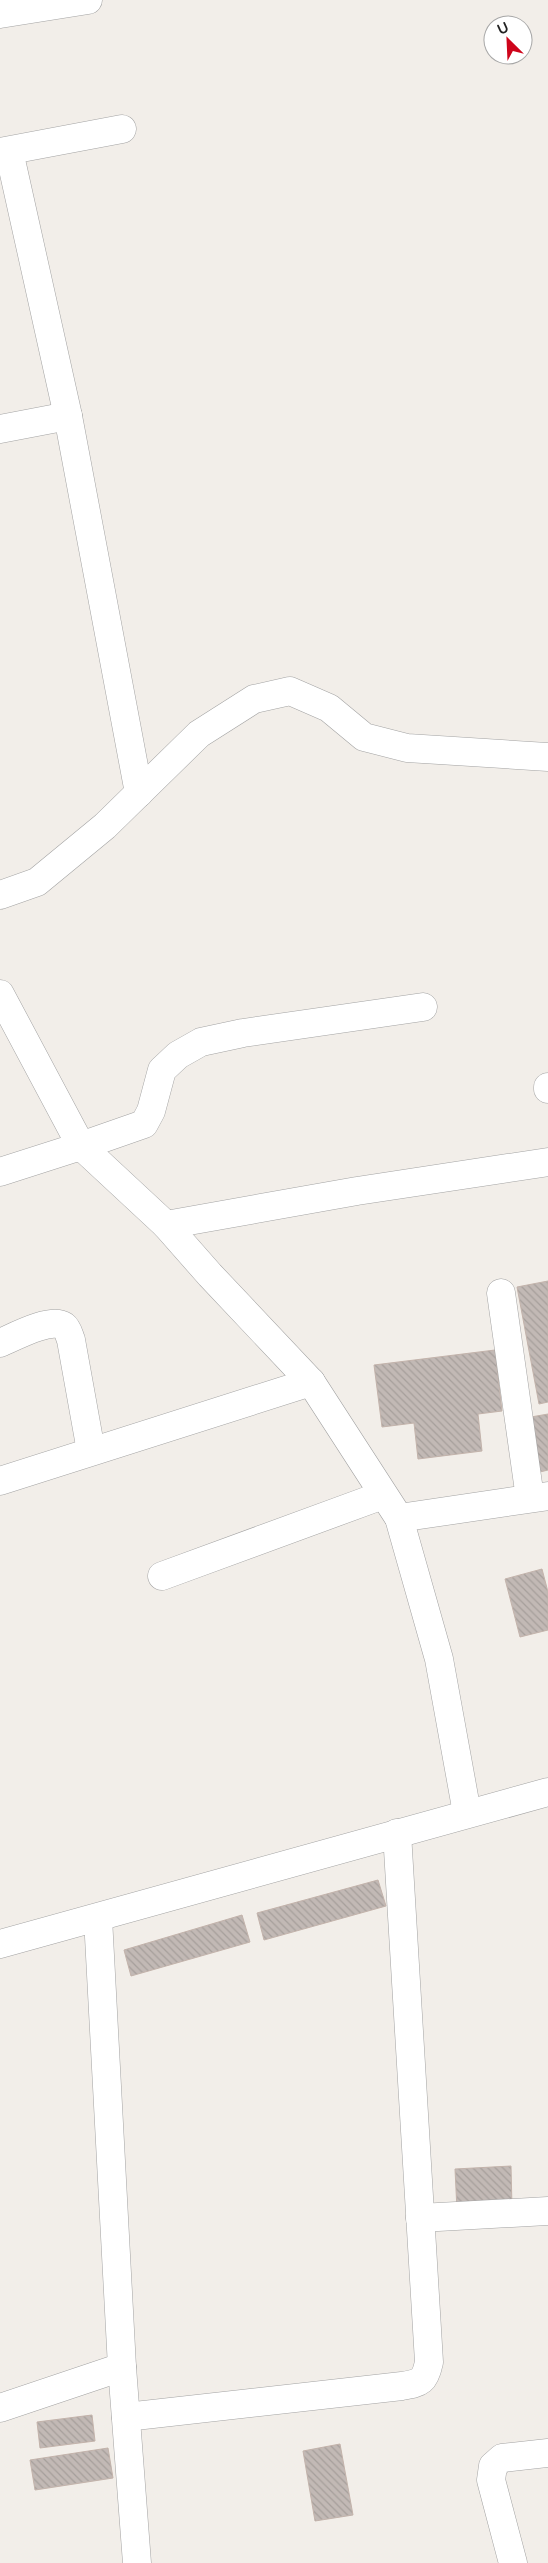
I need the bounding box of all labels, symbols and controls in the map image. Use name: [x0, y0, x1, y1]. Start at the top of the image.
north arrow: [483, 15, 533, 65]
text: U: [495, 19, 511, 39]

